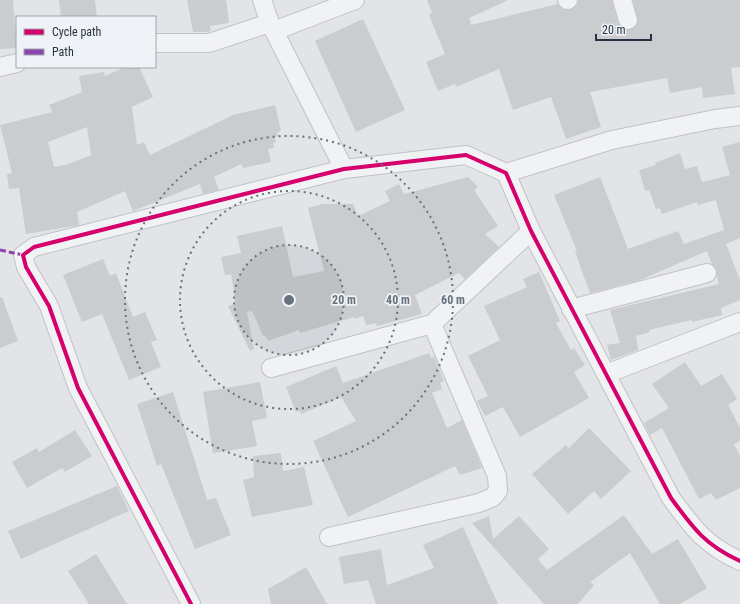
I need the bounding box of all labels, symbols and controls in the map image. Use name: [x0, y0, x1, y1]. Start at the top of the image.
legend: [16, 16, 156, 68]
scale bar: [596, 16, 651, 42]
text: 20 m: [602, 23, 626, 37]
text: Cycle path: [52, 25, 102, 39]
text: Path: [52, 45, 74, 59]
centre of rings: [282, 293, 296, 307]
text: 20 m: [332, 293, 356, 307]
text: 40 m: [386, 293, 410, 307]
text: 60 m: [441, 293, 465, 307]

